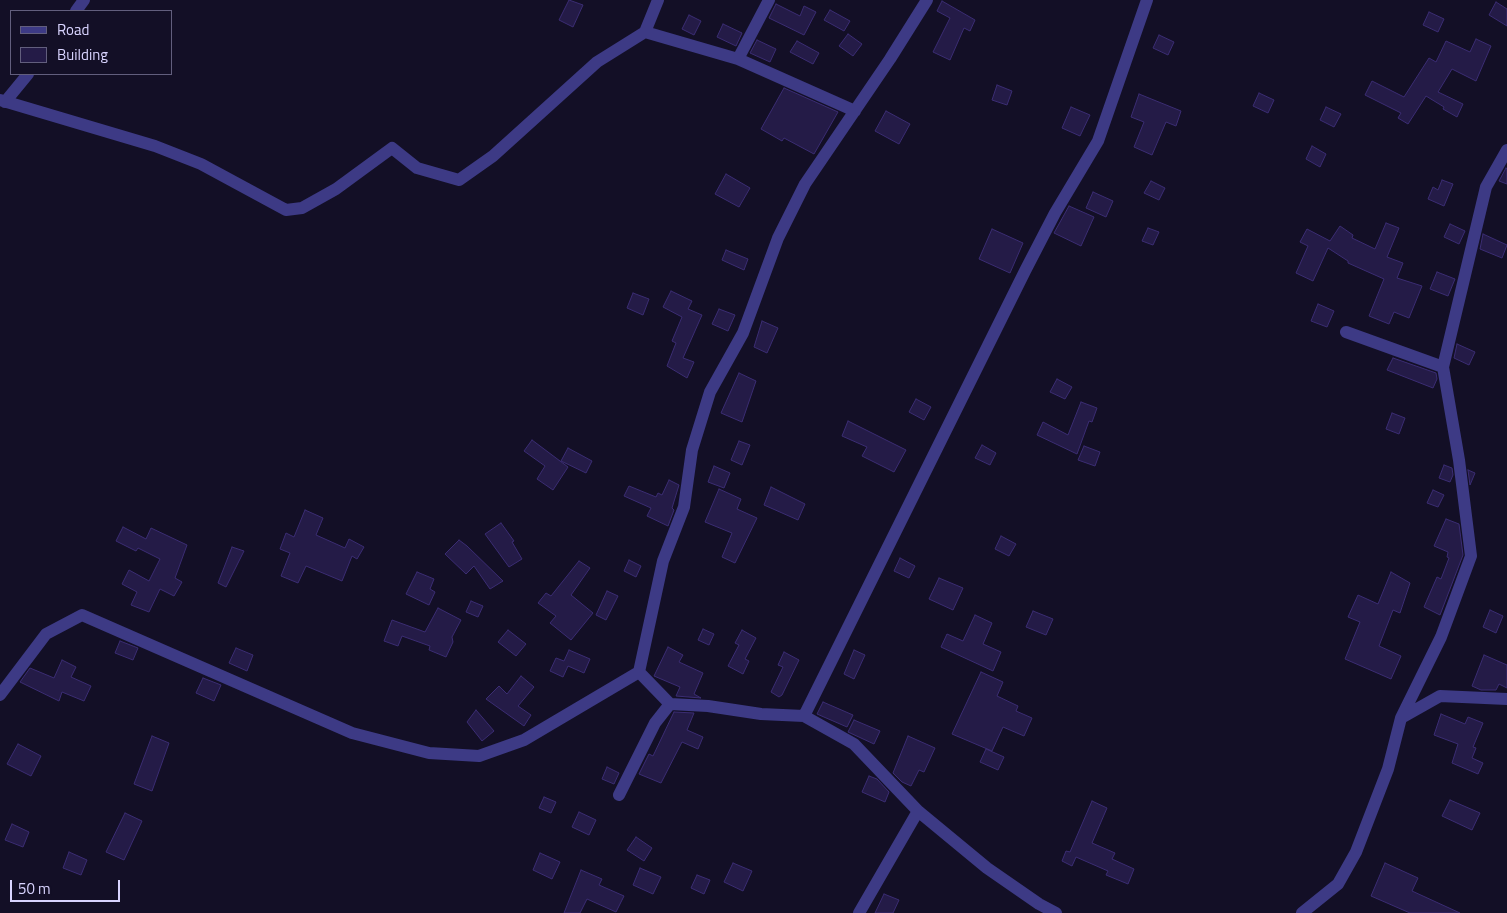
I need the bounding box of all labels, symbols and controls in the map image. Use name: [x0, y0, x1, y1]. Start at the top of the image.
legend: [10, 10, 172, 75]
text: Road: [57, 18, 89, 41]
text: Building: [57, 43, 108, 66]
scale bar: [12, 870, 122, 902]
text: 50 m: [18, 877, 51, 900]

